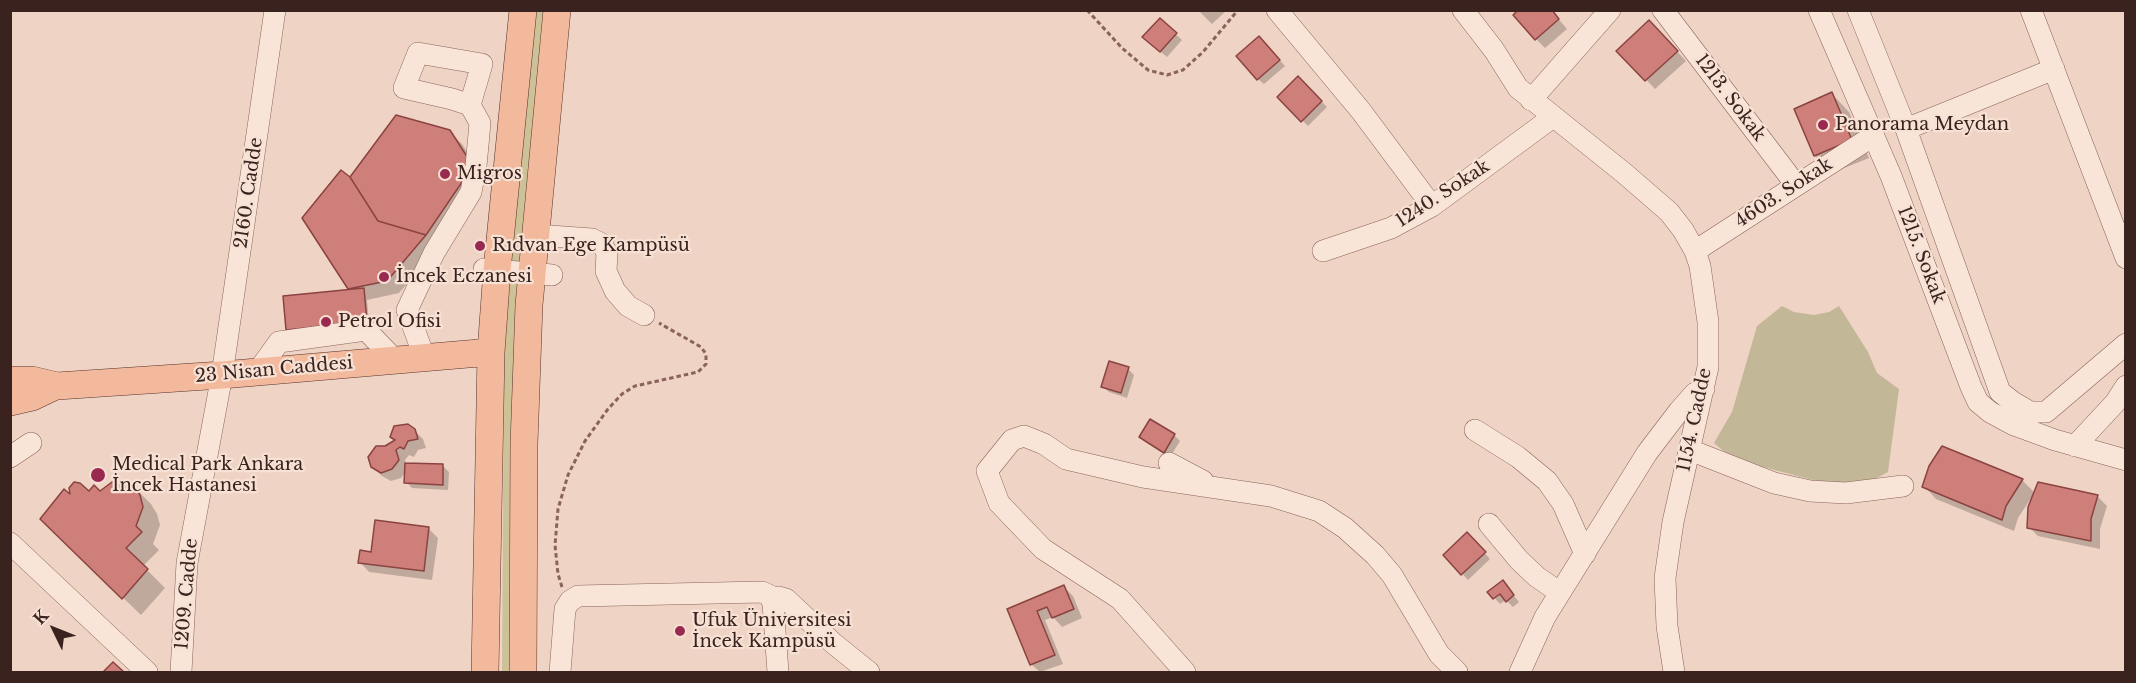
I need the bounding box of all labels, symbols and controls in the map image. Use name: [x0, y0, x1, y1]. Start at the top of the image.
street label: 1213. Sokak: [1690, 50, 1770, 146]
place label: Panorama Meydan: [1835, 114, 2009, 136]
marker: Panorama Meydan: [1816, 118, 1830, 132]
street label: 2160. Cadde: [231, 136, 267, 250]
street label: 4603. Sokak: [1731, 154, 1837, 232]
street label: 1240. Sokak: [1392, 156, 1494, 232]
place label: Migros: [457, 163, 522, 185]
marker: Migros: [438, 167, 452, 181]
street label: 1215. Sokak: [1893, 203, 1949, 307]
place label: Rıdvan Ege Kampüsü: [492, 235, 690, 257]
marker: Rıdvan Ege Kampüsü: [473, 239, 487, 253]
place label: İncek Eczanesi: [396, 266, 532, 288]
marker: İncek Eczanesi: [377, 270, 391, 284]
place label: Petrol Ofisi: [338, 311, 441, 333]
marker: Petrol Ofisi: [319, 315, 333, 329]
street label: 23 Nisan Caddesi: [194, 352, 354, 388]
street label: 1154. Cadde: [1673, 366, 1717, 474]
place label: Medical Park Ankara İncek Hastanesi: [112, 454, 303, 496]
marker: Medical Park Ankara İncek Hastanesi: [89, 466, 107, 484]
street label: 1209. Cadde: [171, 537, 203, 651]
north arrow: [24, 599, 84, 659]
text: K: [29, 605, 53, 628]
place label: Ufuk Üniversitesi İncek Kampüsü: [692, 610, 851, 652]
marker: Ufuk Üniversitesi İncek Kampüsü: [673, 624, 687, 638]

